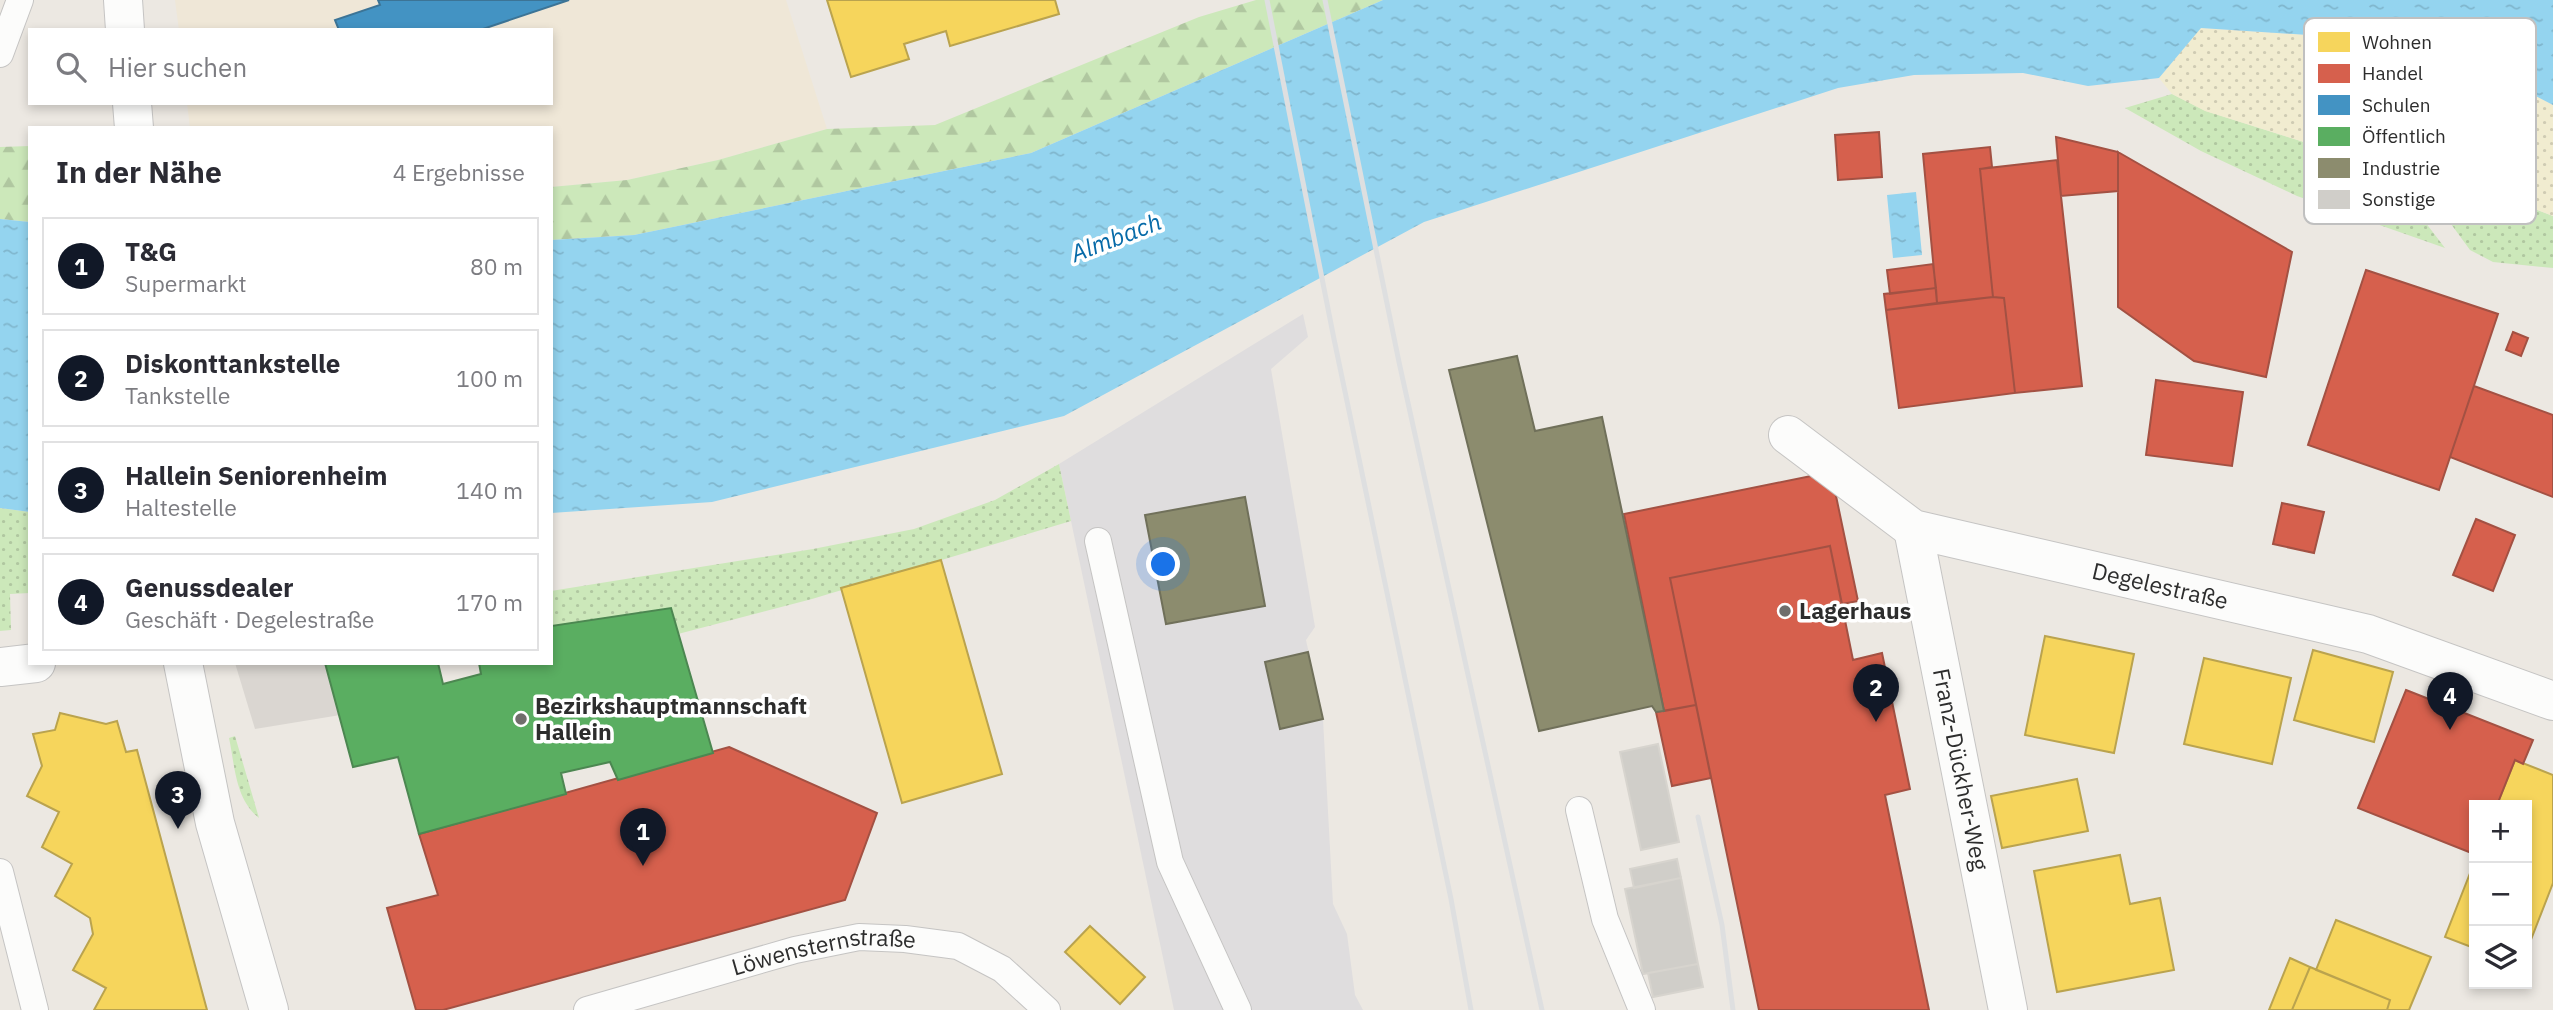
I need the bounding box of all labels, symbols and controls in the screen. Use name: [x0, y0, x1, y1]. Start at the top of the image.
legend: [2304, 18, 2536, 224]
search box: [28, 28, 553, 105]
text: Wohnen: [2362, 30, 2432, 54]
icon: search: [52, 48, 90, 86]
text: Hier suchen: [108, 50, 247, 84]
text: Handel: [2362, 61, 2423, 85]
text: Schulen: [2362, 93, 2431, 117]
text: Öffentlich: [2362, 124, 2446, 148]
text: In der Nähe: [56, 152, 222, 191]
text: Industrie: [2362, 156, 2440, 180]
text: 4 Ergebnisse: [393, 157, 525, 187]
text: Sonstige: [2362, 187, 2435, 211]
water label: Almbach: [1065, 205, 1166, 269]
text: T&G: [125, 234, 177, 268]
text: 1: [74, 251, 88, 281]
text: 80 m: [470, 251, 523, 281]
text: Supermarkt: [125, 268, 247, 298]
text: Diskonttankstelle: [125, 346, 340, 380]
text: 2: [74, 363, 88, 393]
text: 100 m: [456, 363, 523, 393]
text: Tankstelle: [125, 380, 230, 410]
text: Hallein Seniorenheim: [125, 458, 388, 492]
text: 3: [74, 475, 88, 505]
text: 140 m: [456, 475, 523, 505]
text: Haltestelle: [125, 492, 237, 522]
your location: [1146, 547, 1180, 581]
street label: Degelestraße: [2089, 555, 2231, 615]
text: Genussdealer: [125, 570, 294, 604]
text: 4: [74, 587, 88, 617]
text: 170 m: [456, 587, 523, 617]
place label: Lagerhaus: [1799, 595, 1911, 625]
marker: Lagerhaus: [1777, 603, 1793, 619]
text: Geschäft · Degelestraße: [125, 604, 374, 634]
pin: 2: [1853, 664, 1899, 722]
street label: Franz-Dückher-Weg: [1927, 666, 1996, 873]
pin: 4: [2427, 672, 2473, 730]
place label: Bezirkshauptmannschaft Hallein: [535, 690, 807, 746]
marker: Bezirkshauptmannschaft Hallein: [513, 711, 529, 727]
pin: 3: [155, 771, 201, 829]
map controls: [2469, 800, 2532, 989]
button: +: [2469, 800, 2532, 863]
pin: 1: [620, 808, 666, 866]
button: −: [2469, 863, 2532, 926]
street label: Löwensternstraße: [728, 921, 918, 982]
button: layers: [2469, 926, 2532, 989]

